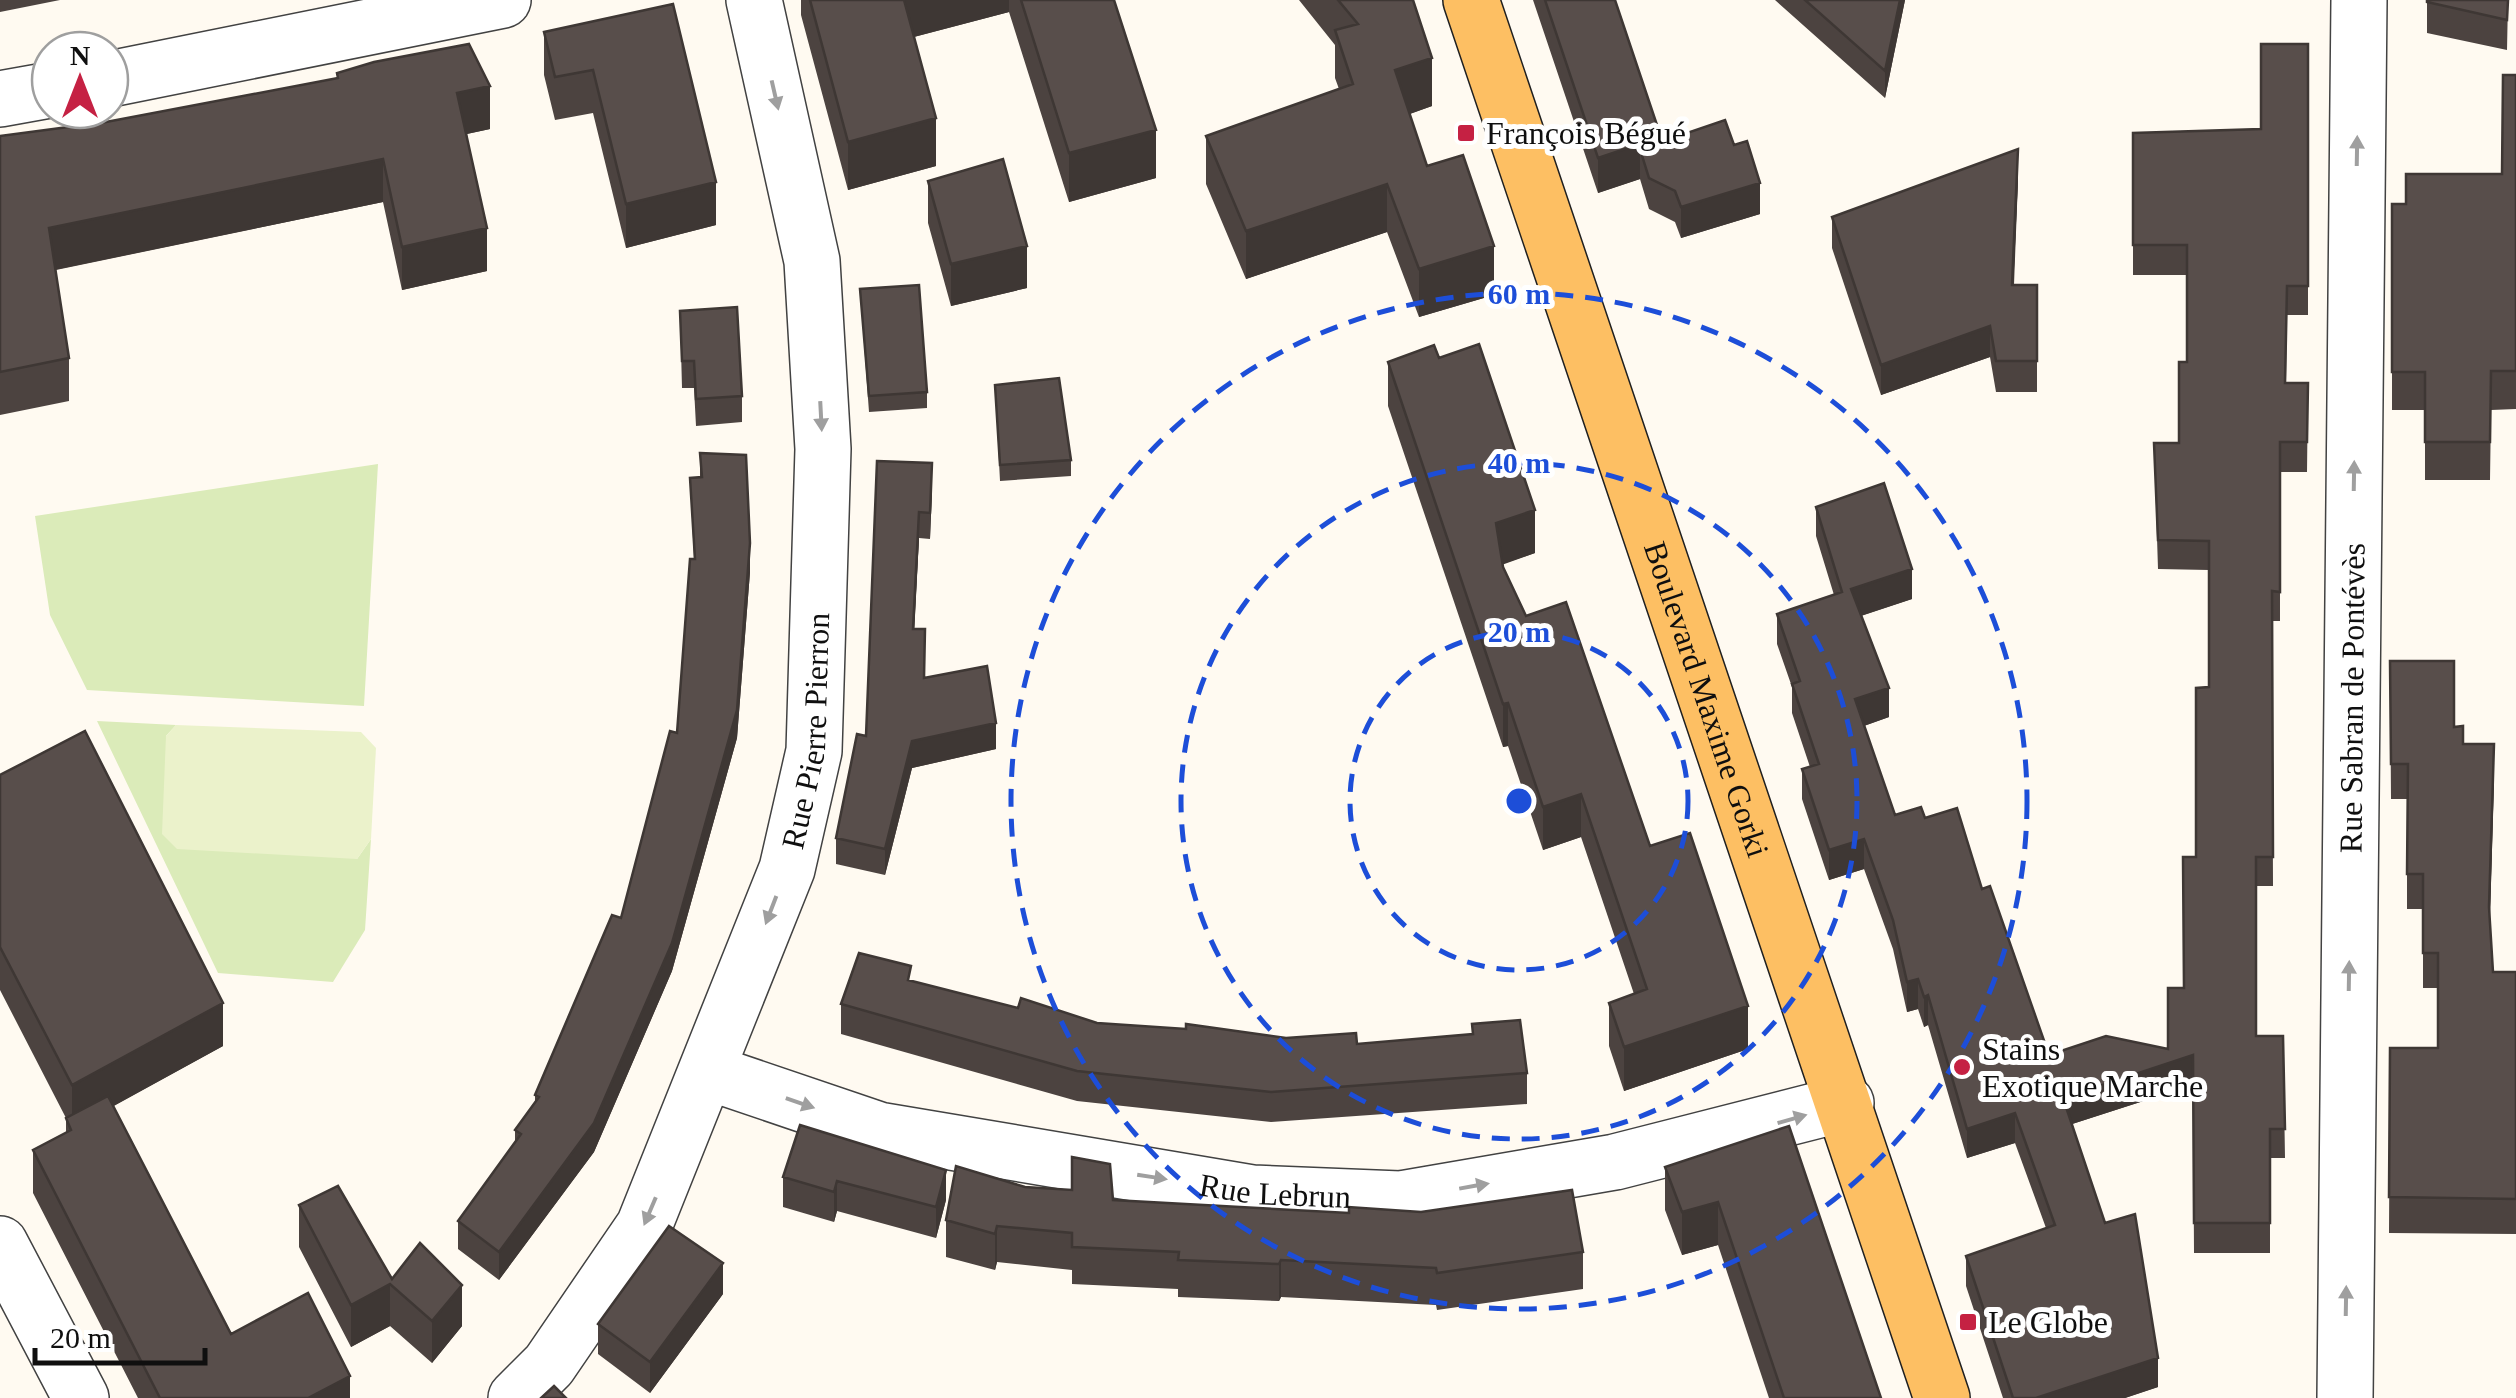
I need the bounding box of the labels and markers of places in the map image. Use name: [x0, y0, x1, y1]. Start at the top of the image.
place label: François Bégué: [1486, 115, 1686, 151]
marker: François Bégué: [1455, 122, 1477, 144]
centre of rings: [1501, 783, 1537, 819]
place label: Stains Exotique Marche: [1982, 1031, 2203, 1104]
marker: Stains Exotique Marche: [1951, 1056, 1973, 1078]
place label: Le Globe: [1988, 1304, 2108, 1340]
marker: Le Globe: [1957, 1311, 1979, 1333]

